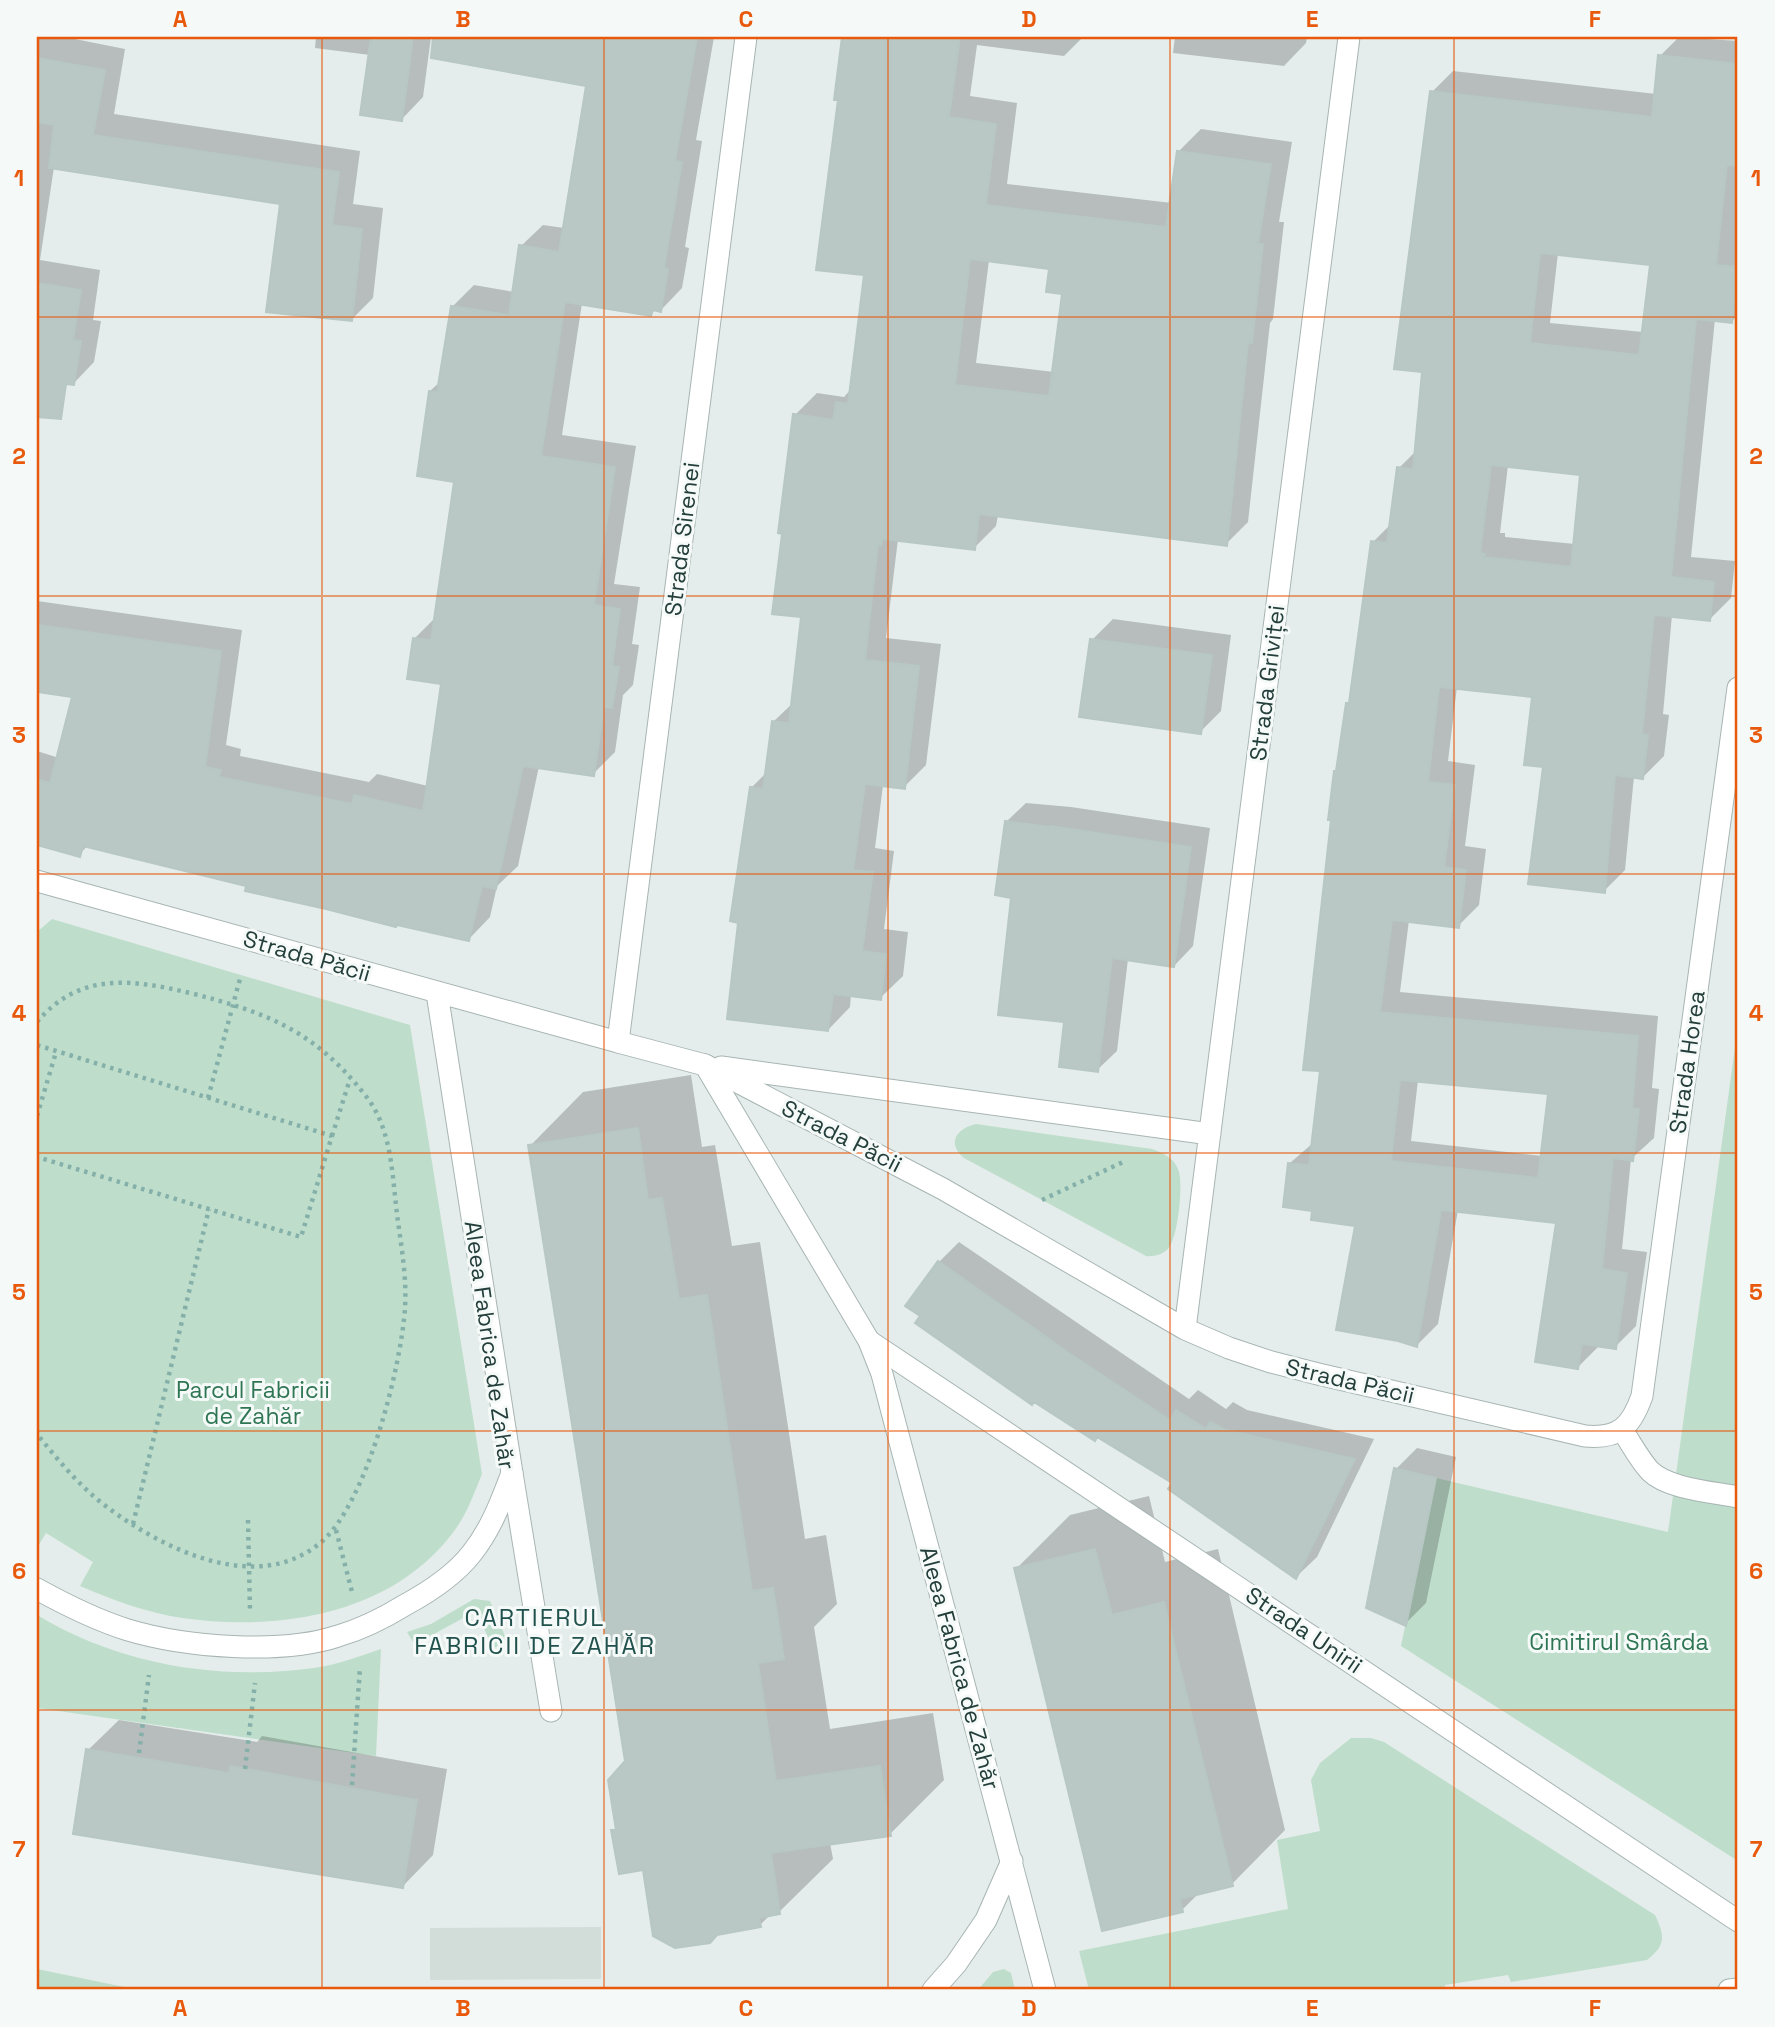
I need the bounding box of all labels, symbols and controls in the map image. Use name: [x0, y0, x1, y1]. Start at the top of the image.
text: A: [173, 4, 188, 34]
text: B: [455, 4, 471, 34]
text: C: [739, 4, 753, 34]
text: D: [1021, 4, 1037, 34]
text: E: [1306, 4, 1318, 34]
text: F: [1589, 4, 1601, 34]
text: 1: [14, 163, 24, 193]
text: 1: [1751, 163, 1761, 193]
text: 2: [12, 441, 26, 471]
text: 2: [1749, 441, 1763, 471]
street label: Strada Sirenei: [658, 460, 706, 618]
street label: Strada Griviței: [1243, 603, 1291, 763]
text: 3: [12, 720, 26, 750]
text: 3: [1749, 720, 1763, 750]
street label: Strada Păcii: [240, 923, 374, 989]
street label: Strada Horea: [1662, 988, 1712, 1136]
text: 4: [12, 998, 27, 1028]
text: 4: [1749, 998, 1764, 1028]
street label: Strada Păcii: [777, 1093, 907, 1179]
street label: Aleea Fabrica de Zahăr: [458, 1219, 522, 1471]
text: 5: [12, 1277, 26, 1307]
text: 5: [1749, 1277, 1763, 1307]
street label: Strada Păcii: [1283, 1352, 1417, 1410]
park label: Parcul Fabricii de Zahăr: [176, 1375, 330, 1431]
street label: Aleea Fabrica de Zahăr: [913, 1543, 1007, 1793]
text: 6: [12, 1556, 26, 1586]
text: 6: [1749, 1556, 1763, 1586]
street label: Strada Unirii: [1240, 1580, 1368, 1680]
district label: CARTIERUL FABRICII DE ZAHĂR: [414, 1602, 656, 1661]
park label: Cimitirul Smârda: [1529, 1627, 1709, 1657]
text: 7: [13, 1834, 26, 1864]
text: 7: [1750, 1834, 1763, 1864]
text: A: [173, 1993, 188, 2023]
text: B: [455, 1993, 471, 2023]
text: C: [739, 1993, 753, 2023]
text: D: [1021, 1993, 1037, 2023]
text: E: [1306, 1993, 1318, 2023]
text: F: [1589, 1993, 1601, 2023]

